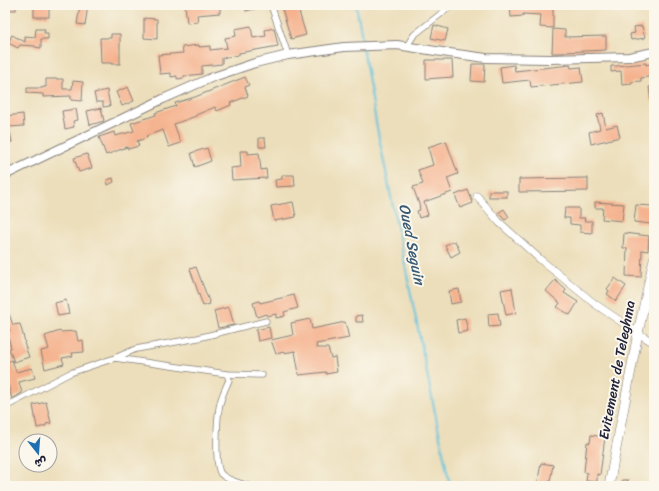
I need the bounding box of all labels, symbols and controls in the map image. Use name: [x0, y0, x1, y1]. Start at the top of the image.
water label: Oued Seguin: [391, 201, 433, 288]
street label: Evitement de Teleghma: [591, 298, 643, 442]
north arrow: [18, 433, 58, 473]
text: ش: [32, 451, 49, 473]

